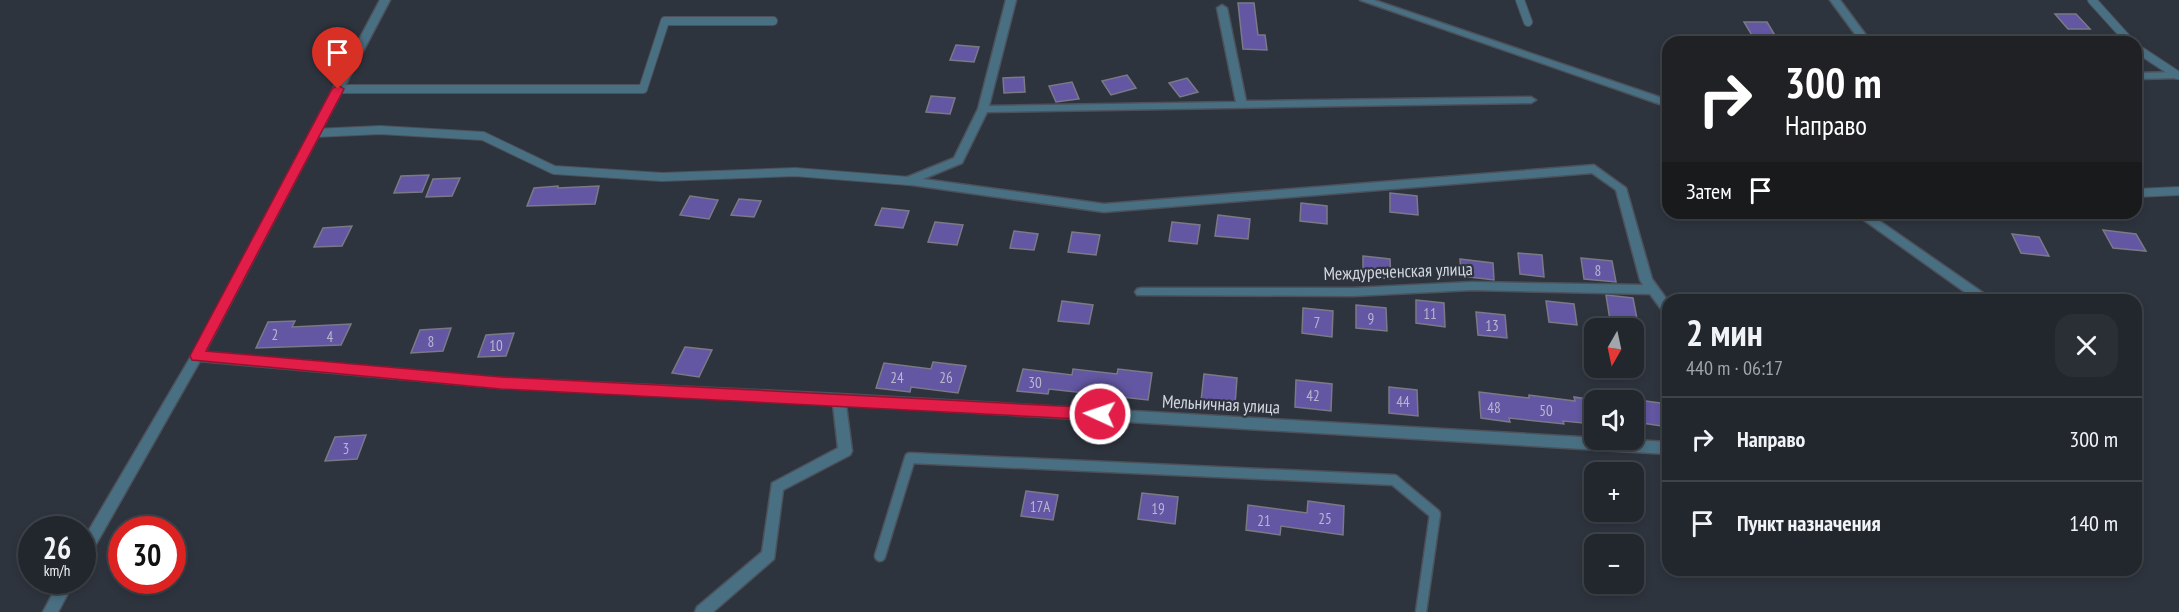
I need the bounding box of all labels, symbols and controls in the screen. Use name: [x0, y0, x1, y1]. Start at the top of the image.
pin: [312, 27, 363, 89]
icon: arrive: [321, 36, 354, 69]
text: 300 m: [1785, 55, 1882, 110]
icon: right: [1686, 60, 1764, 138]
text: Направо: [1785, 108, 1867, 142]
icon: arrive: [1744, 174, 1777, 207]
text: Затем: [1686, 177, 1732, 205]
street label: Междуреченская улица: [1323, 257, 1473, 285]
house number: 8: [1595, 261, 1601, 280]
house number: 11: [1423, 304, 1437, 323]
house number: 9: [1368, 309, 1374, 328]
text: 2 мин: [1686, 309, 1763, 356]
house number: 7: [1314, 313, 1320, 332]
button: close: [2055, 314, 2118, 377]
house number: 13: [1485, 316, 1499, 335]
north arrow: [1584, 318, 1644, 378]
map controls: [1584, 318, 1644, 594]
house number: 2: [272, 325, 278, 344]
house number: 4: [327, 327, 334, 346]
house number: 8: [428, 332, 434, 351]
house number: 10: [489, 336, 503, 355]
text: 440 m · 06:17: [1686, 355, 1783, 381]
house number: 24: [890, 368, 904, 387]
house number: 26: [939, 368, 953, 387]
house number: 30: [1028, 373, 1042, 392]
position arrow: [1068, 382, 1132, 446]
house number: 42: [1306, 386, 1320, 405]
street label: Мельничная улица: [1161, 389, 1281, 419]
button: sound: [1584, 390, 1644, 450]
house number: 44: [1396, 392, 1410, 411]
house number: 48: [1487, 398, 1501, 417]
house number: 50: [1539, 401, 1553, 420]
icon: right: [1686, 423, 1719, 456]
text: Направо: [1737, 425, 1805, 453]
text: 300 m: [2069, 425, 2118, 453]
house number: 3: [343, 439, 349, 458]
button: +: [1584, 462, 1644, 522]
house number: 17А: [1030, 497, 1051, 516]
house number: 19: [1151, 499, 1165, 518]
icon: arrive: [1686, 507, 1719, 540]
house number: 25: [1318, 509, 1332, 528]
text: Пункт назначения: [1737, 509, 1881, 537]
text: 140 m: [2069, 509, 2118, 537]
house number: 21: [1257, 511, 1271, 530]
speed limit sign: 30: [108, 516, 186, 594]
text: 26: [43, 528, 71, 567]
button: −: [1584, 534, 1644, 594]
text: km/h: [44, 561, 70, 580]

